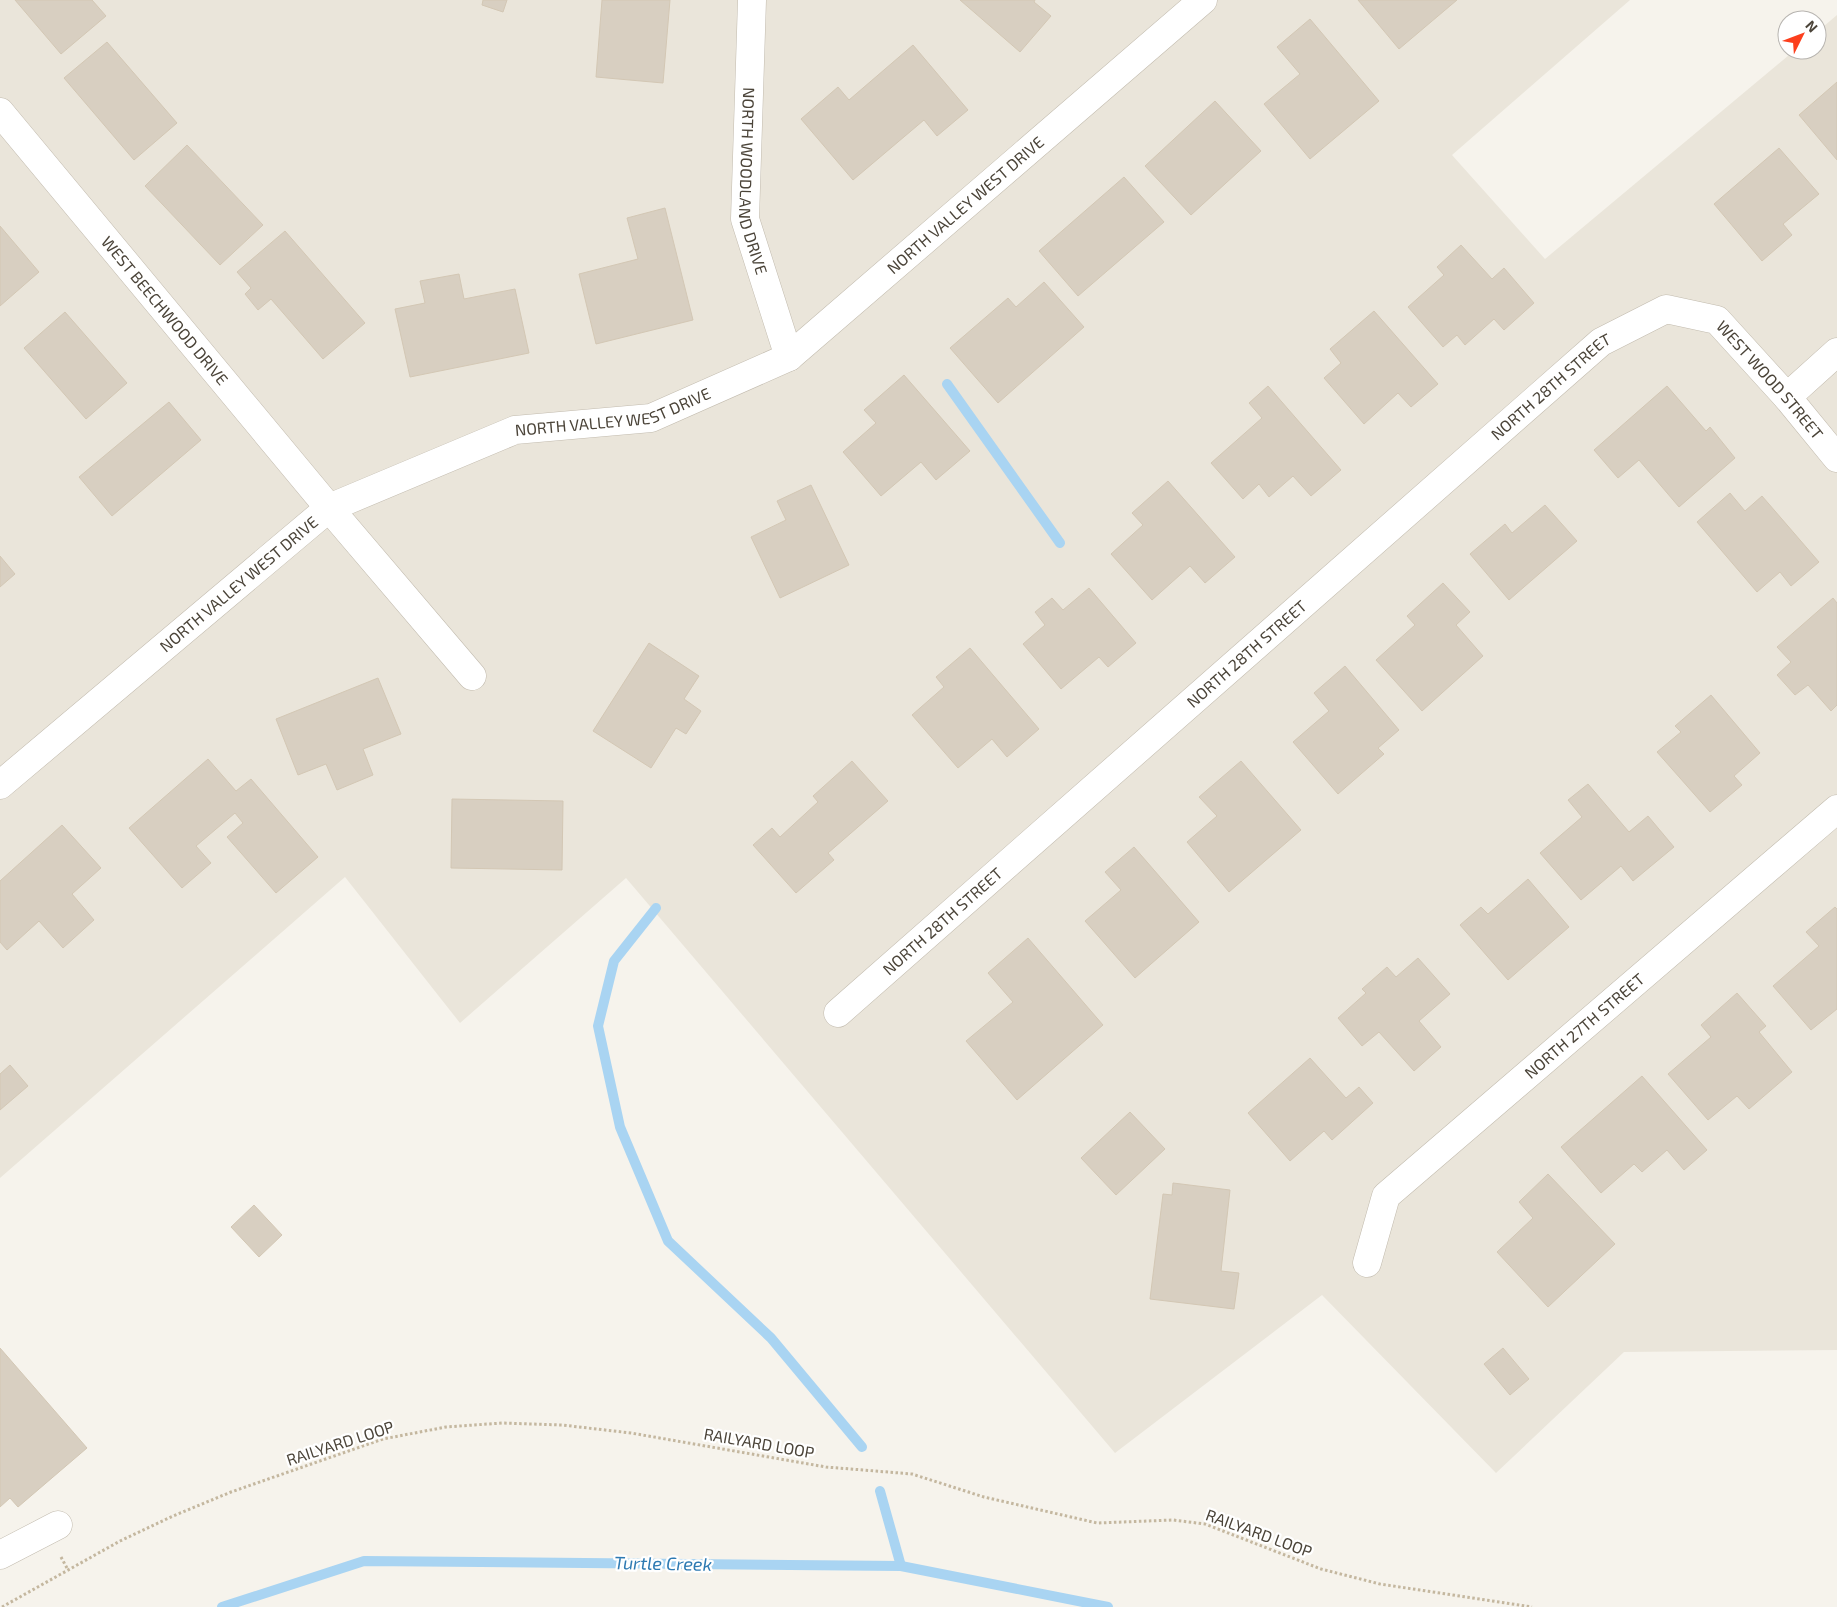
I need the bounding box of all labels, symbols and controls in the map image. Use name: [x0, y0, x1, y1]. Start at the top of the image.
north arrow: [1777, 10, 1827, 60]
text: N: [1802, 17, 1822, 35]
street label: NORTH WOODLAND DRIVE: [736, 87, 772, 277]
street label: NORTH VALLEY WEST DRIVE: [883, 132, 1047, 277]
street label: WEST BEECHWOOD DRIVE: [98, 232, 232, 388]
street label: WEST WOOD STREET: [1713, 316, 1827, 443]
street label: NORTH 28TH STREET: [1487, 329, 1613, 444]
street label: NORTH VALLEY WEST DRIVE: [514, 383, 713, 439]
street label: NORTH VALLEY WEST DRIVE: [155, 512, 321, 656]
street label: NORTH 28TH STREET: [1182, 596, 1310, 711]
street label: NORTH 28TH STREET: [878, 863, 1006, 978]
street label: NORTH 27TH STREET: [1520, 969, 1648, 1082]
street label: RAILYARD LOOP: [284, 1416, 396, 1469]
street label: RAILYARD LOOP: [702, 1423, 816, 1462]
street label: RAILYARD LOOP: [1203, 1504, 1315, 1561]
water label: Turtle Creek: [614, 1551, 712, 1575]

